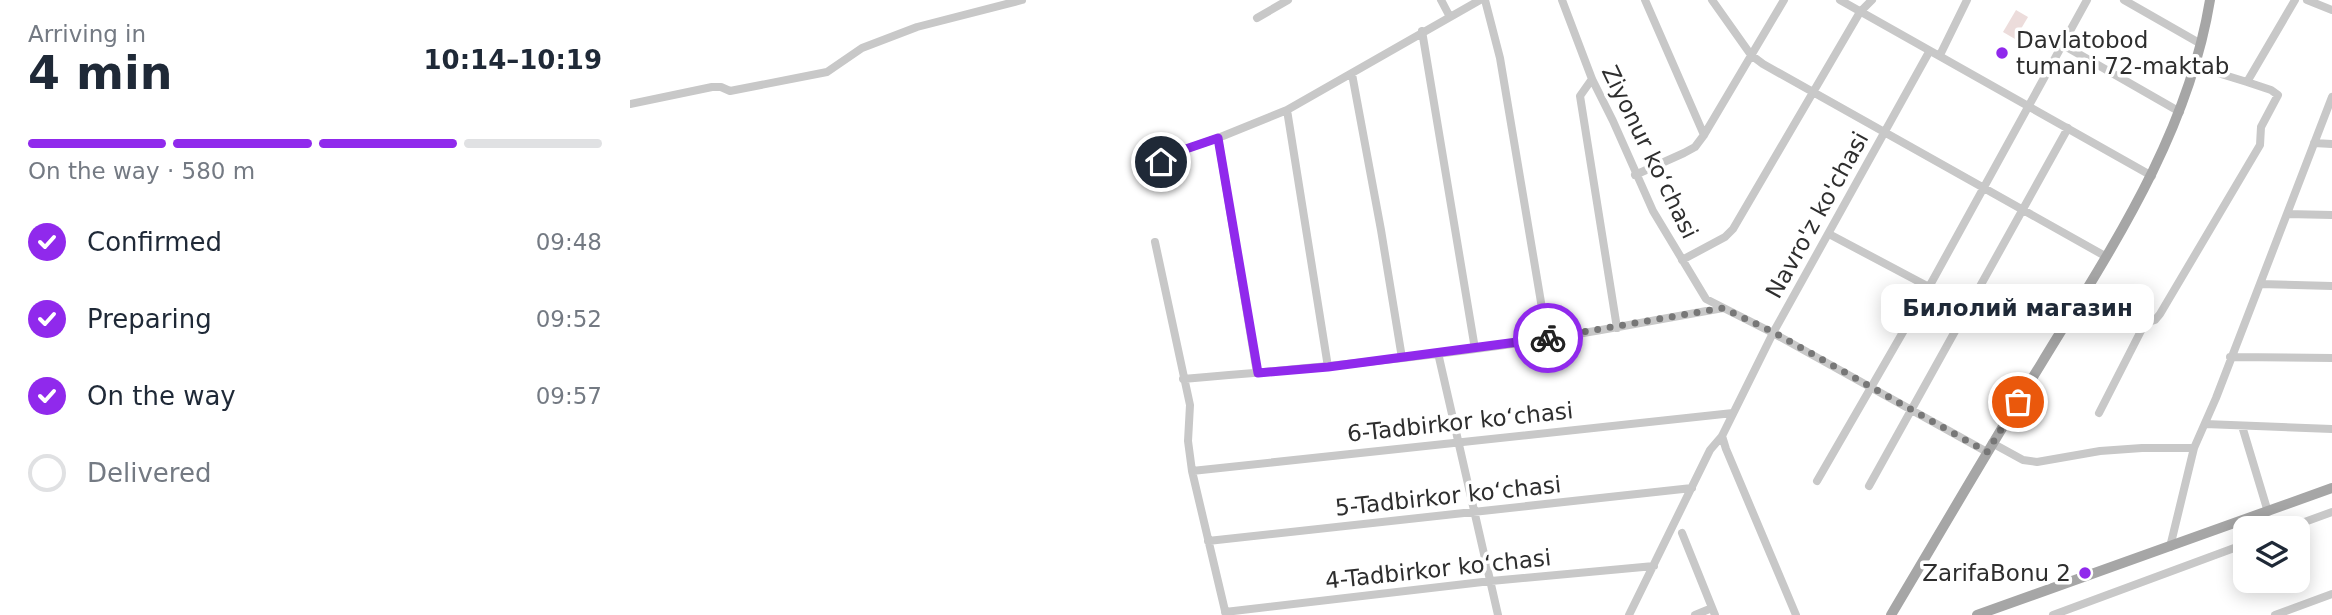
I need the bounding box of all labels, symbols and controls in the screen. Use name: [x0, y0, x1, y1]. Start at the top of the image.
text: Arriving in: [28, 21, 146, 47]
place label: Davlatobod tumani 72-maktab: [2016, 27, 2229, 79]
text: 10:14–10:19: [423, 45, 602, 75]
marker: Davlatobod tumani 72-maktab: [1994, 45, 2010, 61]
text: 4 min: [28, 46, 172, 100]
street label: Ziyonur koʻchasi: [1597, 61, 1703, 243]
street label: Navro'z ko'chasi: [1760, 127, 1874, 303]
pin: [1131, 132, 1191, 192]
icon: home: [1142, 143, 1180, 181]
text: On the way · 580 m: [28, 158, 255, 184]
icon: check: [28, 223, 66, 261]
text: Confirmed: [87, 227, 222, 257]
text: 09:48: [536, 229, 602, 255]
callout: Билолий магазин: [1882, 283, 2154, 332]
text: Билолий магазин: [1902, 295, 2133, 321]
icon: check: [28, 300, 66, 338]
courier: [1513, 303, 1583, 373]
text: Preparing: [87, 304, 212, 334]
text: 09:52: [536, 306, 602, 332]
icon: bike: [1529, 319, 1567, 357]
pin: [1988, 372, 2048, 432]
icon: check: [28, 377, 66, 415]
text: On the way: [87, 381, 236, 411]
text: 09:57: [536, 383, 602, 409]
icon: bag: [1999, 383, 2037, 421]
street label: 6-Tadbirkor koʻchasi: [1346, 397, 1574, 447]
text: Delivered: [87, 458, 211, 488]
street label: 5-Tadbirkor koʻchasi: [1334, 471, 1562, 521]
map controls: [2233, 516, 2310, 593]
button: layers: [2233, 516, 2310, 593]
street label: 4-Tadbirkor koʻchasi: [1324, 544, 1552, 594]
place label: ZarifaBonu 2: [1922, 560, 2071, 586]
marker: ZarifaBonu 2: [2077, 565, 2093, 581]

